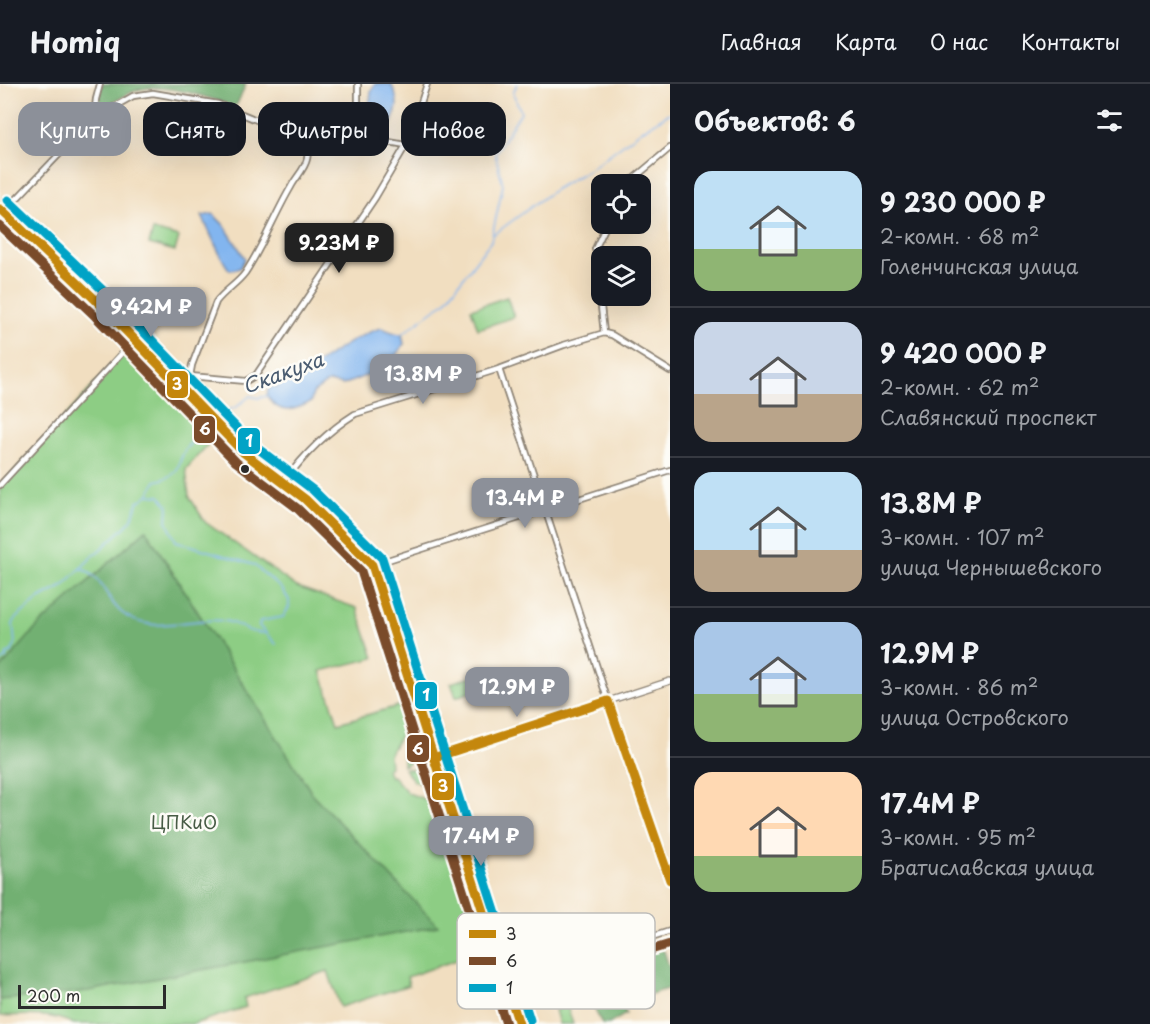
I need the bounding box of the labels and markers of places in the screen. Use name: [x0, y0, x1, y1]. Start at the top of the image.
pin: 9.23M ₽: [284, 223, 394, 274]
pin: 9.42M ₽: [96, 287, 206, 338]
pin: 13.8M ₽: [368, 354, 478, 405]
unlabelled marker: [239, 463, 251, 475]
pin: 13.4M ₽: [470, 478, 580, 529]
pin: 12.9M ₽: [462, 667, 572, 718]
pin: 17.4M ₽: [426, 816, 536, 867]

